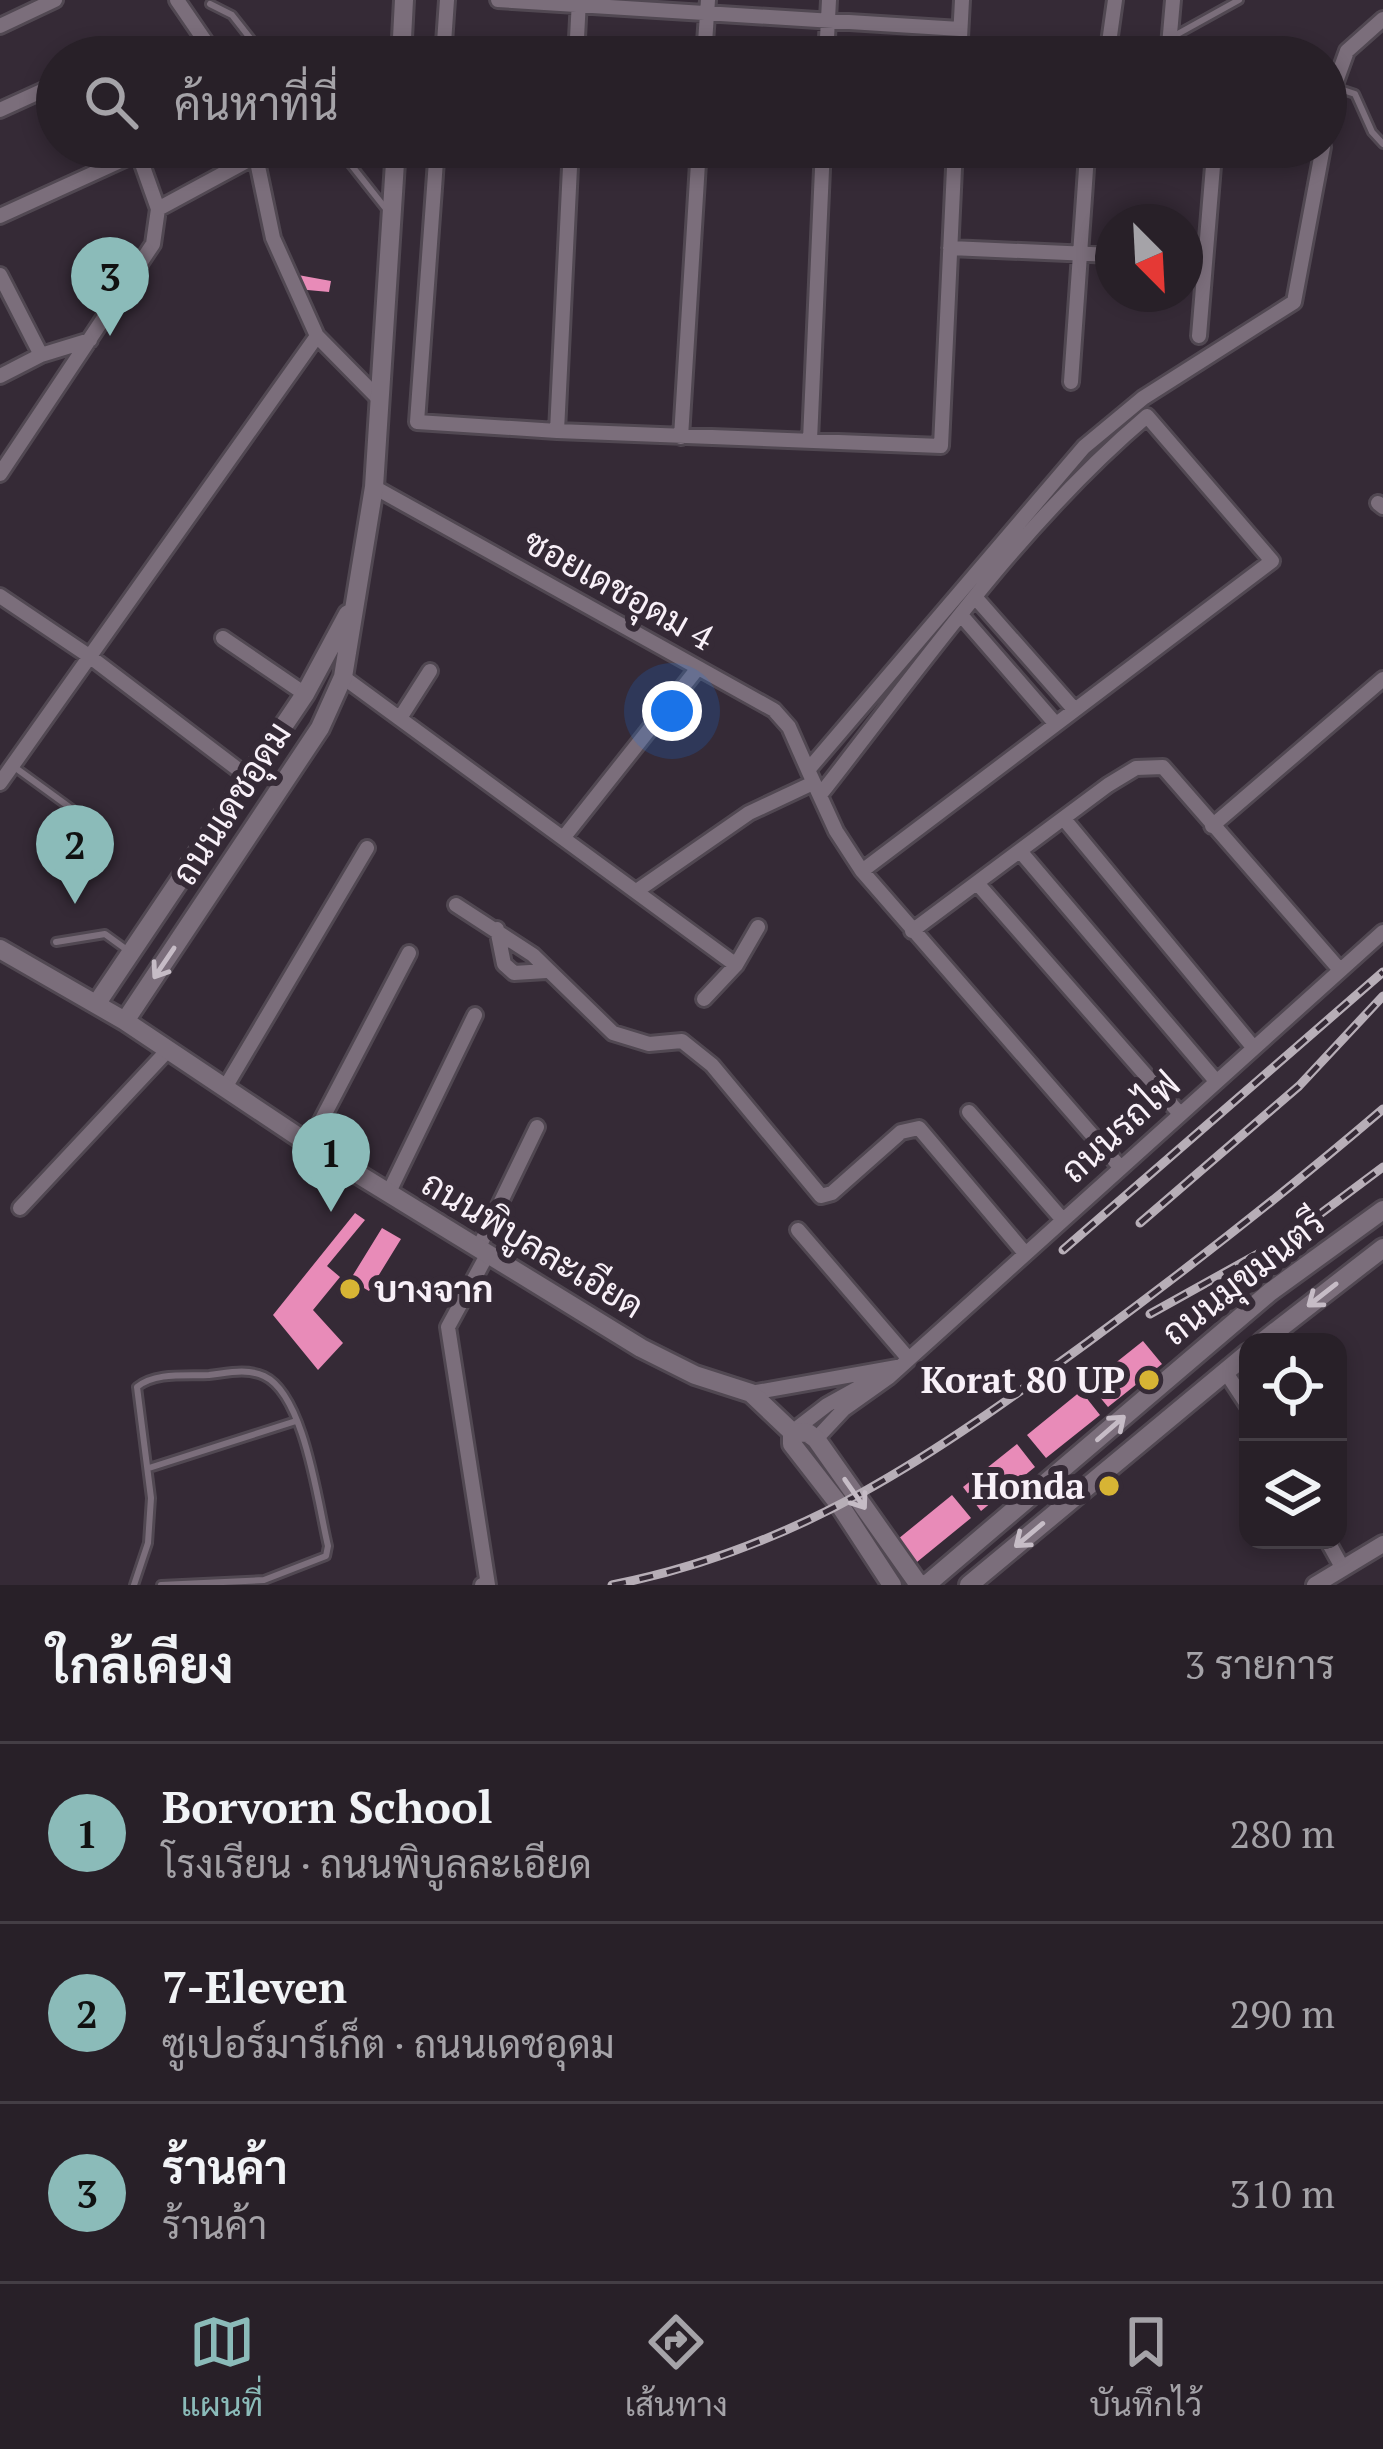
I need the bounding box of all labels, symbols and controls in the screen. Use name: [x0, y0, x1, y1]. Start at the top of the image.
search box: [36, 36, 1347, 168]
icon: search: [78, 69, 144, 135]
text: ค้นหาที่นี่: [174, 73, 338, 133]
north arrow: [1095, 204, 1203, 312]
pin: 3: [71, 237, 149, 336]
street label: ซอยเดชอุดม 4: [515, 517, 723, 662]
your location: [642, 681, 702, 741]
street label: ถนนเดชอุดม: [160, 712, 303, 894]
pin: 2: [36, 805, 114, 904]
one-way arrow: [152, 946, 177, 979]
street label: ถนนรถไฟ: [1050, 1061, 1189, 1193]
pin: 1: [292, 1113, 370, 1212]
street label: ถนนพิบูลละเอียด: [413, 1159, 653, 1330]
street label: ถนนมุขมนตรี: [1152, 1198, 1335, 1357]
place label: บางจาก: [374, 1265, 494, 1312]
marker: บางจาก: [337, 1276, 363, 1302]
one-way arrow: [1307, 1281, 1339, 1308]
map controls: [1239, 1333, 1347, 1549]
button: locate: [1239, 1333, 1347, 1441]
place label: Korat 80 UP: [921, 1356, 1125, 1403]
marker: Korat 80 UP: [1136, 1367, 1162, 1393]
one-way arrow: [1095, 1415, 1126, 1442]
button: layers: [1239, 1441, 1347, 1549]
place label: Honda: [971, 1462, 1085, 1509]
marker: Honda: [1096, 1473, 1122, 1499]
one-way arrow: [843, 1477, 868, 1510]
one-way arrow: [1014, 1521, 1045, 1549]
text: ใกล้เคียง: [48, 1630, 234, 1698]
text: 3 รายการ: [1184, 1638, 1335, 1690]
text: Borvorn School: [162, 1776, 493, 1836]
text: 1: [76, 1807, 98, 1859]
text: 280 m: [1230, 1807, 1335, 1859]
text: โรงเรียน · ถนนพิบูลละเอียด: [162, 1837, 592, 1889]
text: 7-Eleven: [162, 1956, 347, 2016]
text: 2: [76, 1987, 98, 2039]
text: 290 m: [1230, 1987, 1335, 2039]
text: ซูเปอร์มาร์เก็ต · ถนนเดชอุดม: [162, 2017, 615, 2069]
text: ร้านค้า: [162, 2137, 288, 2197]
text: 3: [76, 2167, 98, 2219]
text: 310 m: [1230, 2167, 1335, 2219]
text: ร้านค้า: [162, 2198, 267, 2250]
tab: แผนที่: [181, 2309, 263, 2425]
tab: เส้นทาง: [625, 2309, 728, 2425]
tab: บันทึกไว้: [1089, 2309, 1202, 2425]

